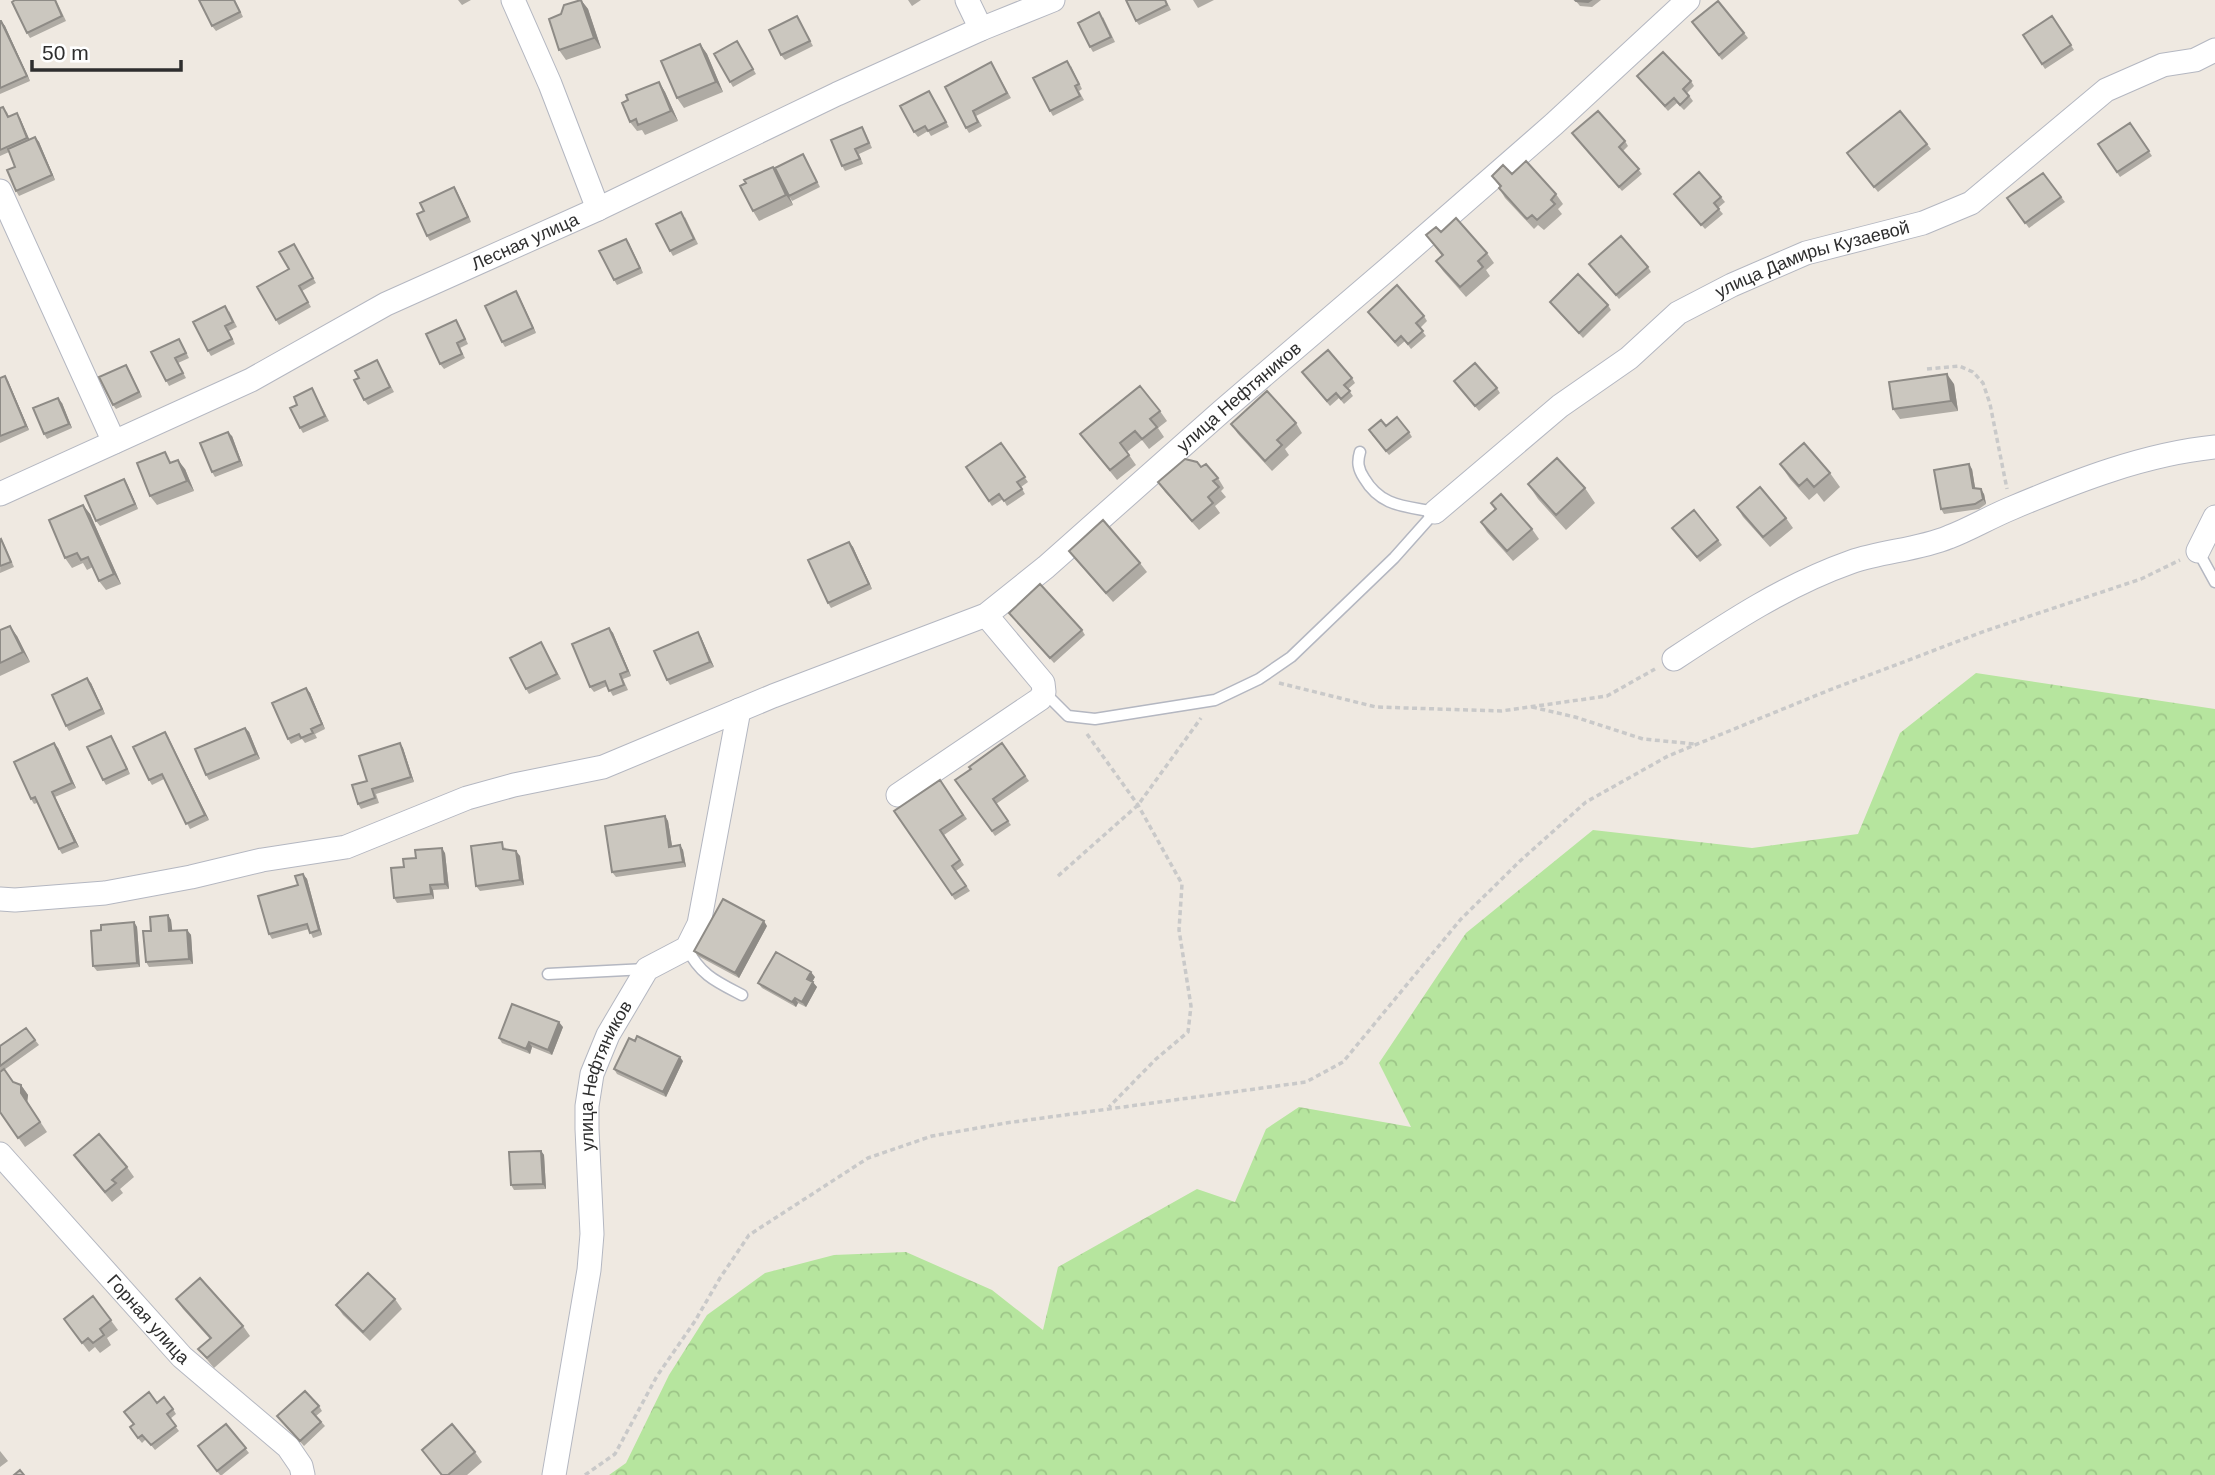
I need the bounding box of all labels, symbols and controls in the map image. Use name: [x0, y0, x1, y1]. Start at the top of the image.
scale bar: [32, 28, 180, 72]
text: 50 m: [42, 41, 89, 64]
street label: Лесная улица: [468, 209, 583, 274]
street label: улица Дамиры Кузаевой: [1712, 217, 1911, 302]
street label: улица Нефтяников: [1173, 338, 1305, 456]
street label: улица Нефтяников: [577, 997, 636, 1151]
street label: Горная улица: [103, 1271, 194, 1369]

